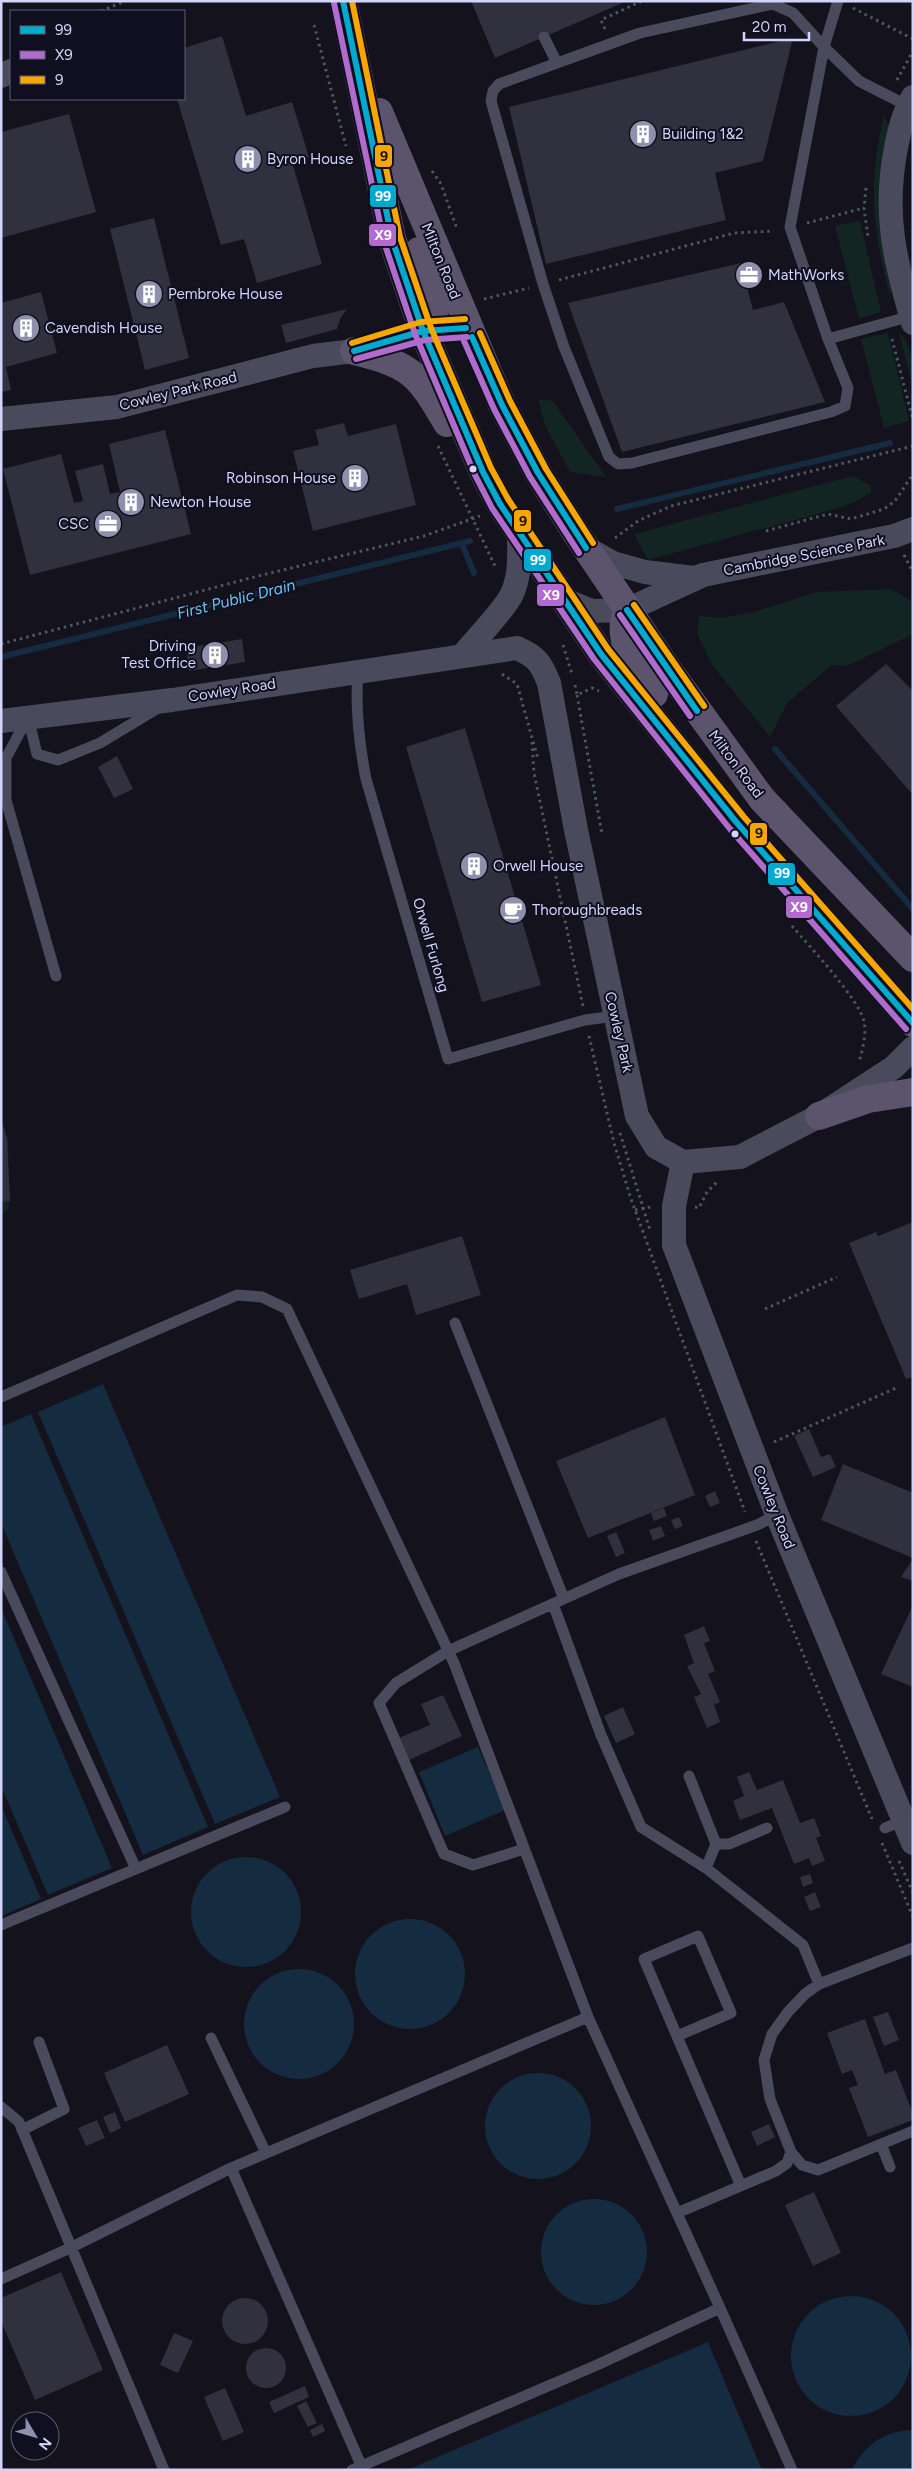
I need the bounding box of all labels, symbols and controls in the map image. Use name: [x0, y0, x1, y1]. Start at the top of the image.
legend: [10, 10, 185, 100]
scale bar: [744, 10, 809, 42]
text: 20 m: [752, 18, 786, 36]
text: 99: [55, 21, 72, 39]
text: X9: [55, 46, 73, 64]
text: 9: [55, 71, 64, 89]
building icon: Building 1&2: [628, 119, 658, 149]
place label: Building 1&2: [662, 125, 744, 143]
building icon: Byron House: [233, 144, 263, 174]
line badge: 9: [374, 144, 393, 168]
text: 9: [380, 148, 388, 165]
place label: Byron House: [267, 150, 353, 168]
line badge: 99: [369, 184, 397, 208]
text: 99: [375, 188, 391, 205]
street label: Milton Road: [418, 220, 464, 302]
line badge: X9: [368, 223, 397, 247]
text: X9: [374, 227, 392, 244]
office icon: MathWorks: [734, 260, 764, 290]
place label: MathWorks: [768, 266, 844, 284]
building icon: Pembroke House: [134, 279, 164, 309]
place label: Pembroke House: [168, 285, 283, 303]
building icon: Cavendish House: [11, 313, 41, 343]
place label: Cavendish House: [45, 319, 162, 337]
street label: Cowley Park Road: [117, 368, 239, 414]
building icon: Robinson House: [340, 463, 370, 493]
unlabelled marker: [468, 464, 478, 474]
place label: Robinson House: [226, 469, 336, 487]
building icon: Newton House: [116, 487, 146, 517]
place label: Newton House: [150, 493, 251, 511]
office icon: CSC: [93, 509, 123, 539]
line badge: 9: [513, 509, 532, 533]
text: 9: [519, 513, 527, 530]
place label: CSC: [58, 515, 89, 533]
street label: Cambridge Science Park: [722, 530, 887, 579]
line badge: 99: [523, 548, 552, 572]
text: 99: [530, 552, 546, 569]
water label: First Public Drain: [175, 575, 297, 623]
line badge: X9: [536, 583, 565, 607]
text: X9: [542, 587, 560, 604]
place label: Driving Test Office: [122, 637, 196, 672]
building icon: Driving Test Office: [200, 640, 230, 670]
street label: Cowley Road: [187, 674, 277, 706]
street label: Milton Road: [705, 726, 767, 802]
line badge: 9: [749, 822, 768, 846]
text: 9: [755, 825, 763, 842]
unlabelled marker: [730, 829, 740, 839]
building icon: Orwell House: [459, 851, 489, 881]
place label: Orwell House: [493, 857, 583, 875]
line badge: 99: [767, 862, 796, 886]
text: 99: [774, 865, 790, 882]
cafe icon: Thoroughbreads: [498, 895, 528, 925]
line badge: X9: [785, 895, 813, 919]
street label: Orwell Furlong: [409, 896, 453, 994]
text: X9: [790, 899, 808, 916]
place label: Thoroughbreads: [532, 901, 642, 919]
street label: Cowley Park: [601, 990, 637, 1075]
street label: Cowley Road: [749, 1463, 799, 1551]
north arrow: [10, 2411, 60, 2461]
text: N: [35, 2434, 55, 2453]

